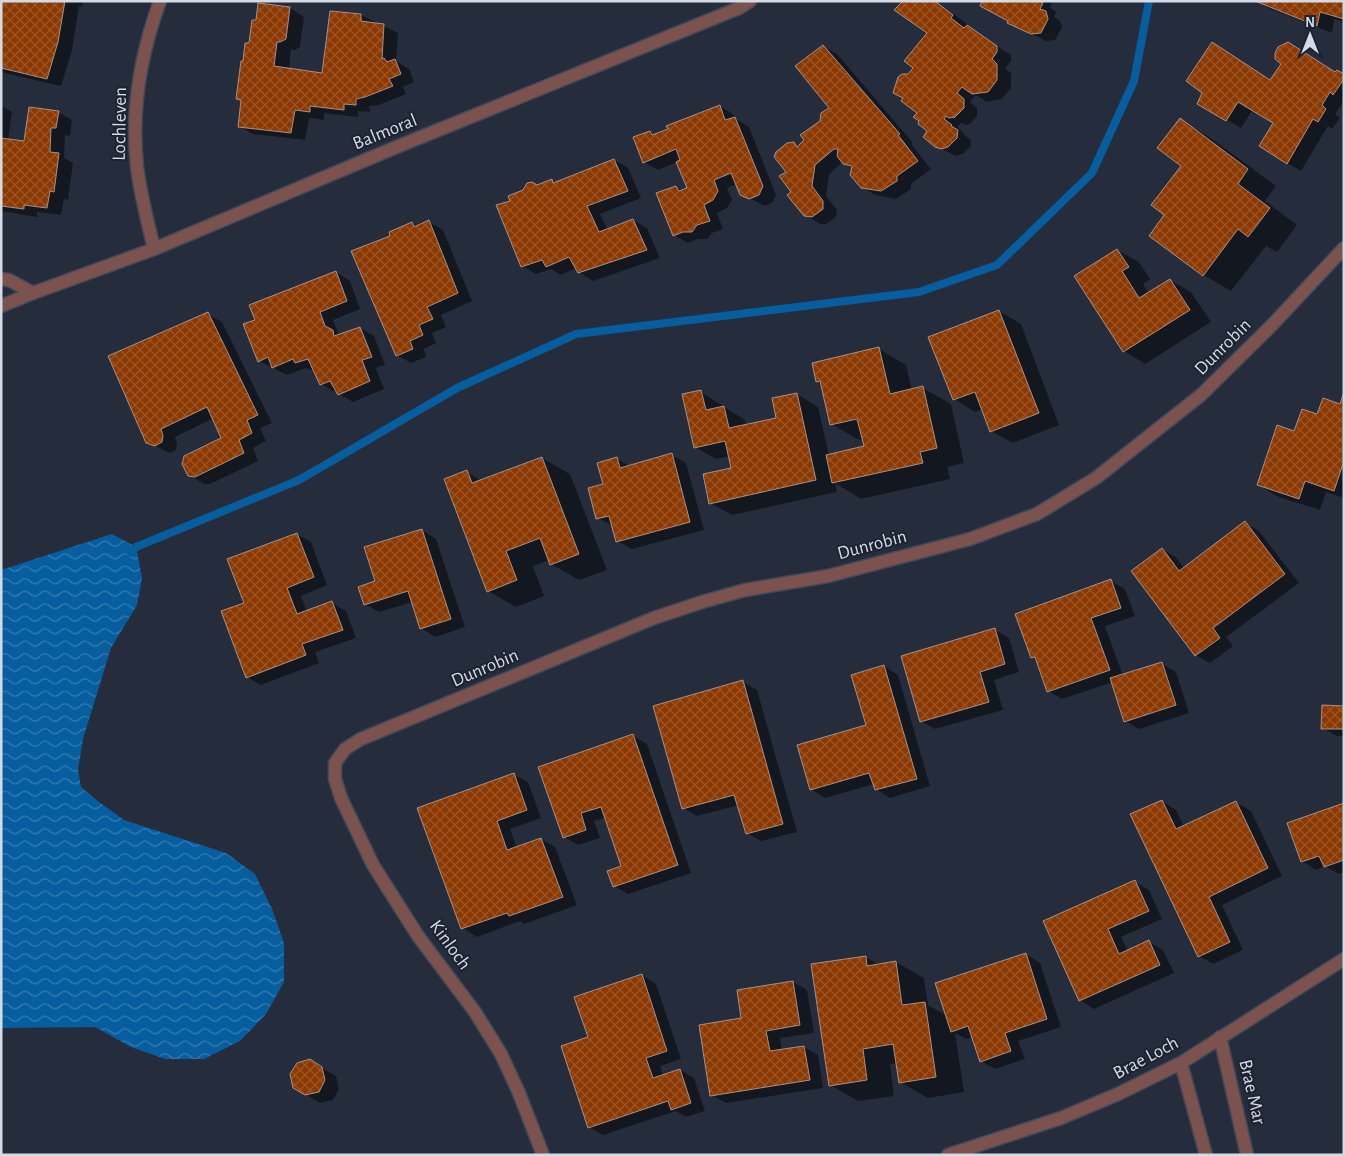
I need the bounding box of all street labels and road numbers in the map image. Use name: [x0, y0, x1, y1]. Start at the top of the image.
street label: Lochleven: [110, 87, 130, 161]
street label: Balmoral: [350, 111, 420, 153]
street label: Dunrobin: [1191, 315, 1255, 379]
street label: Dunrobin: [835, 527, 909, 563]
street label: Dunrobin: [449, 645, 521, 691]
street label: Kinloch: [426, 917, 474, 973]
street label: Brae Loch: [1110, 1033, 1182, 1083]
street label: Brae Mar: [1235, 1058, 1269, 1126]

